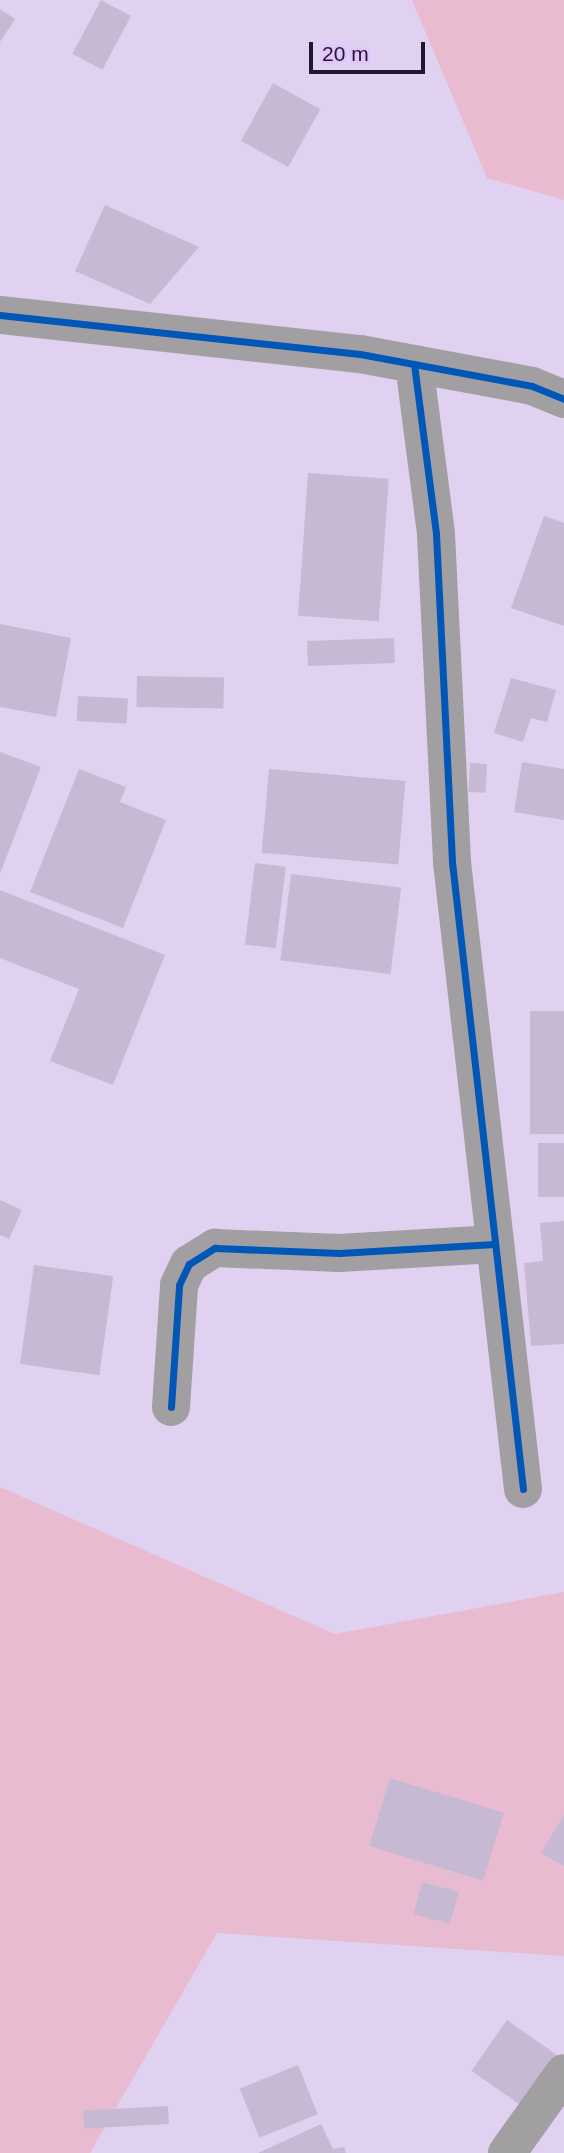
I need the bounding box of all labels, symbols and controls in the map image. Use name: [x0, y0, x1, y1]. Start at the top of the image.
scale bar: [312, 28, 428, 72]
text: 20 m: [322, 42, 369, 65]

